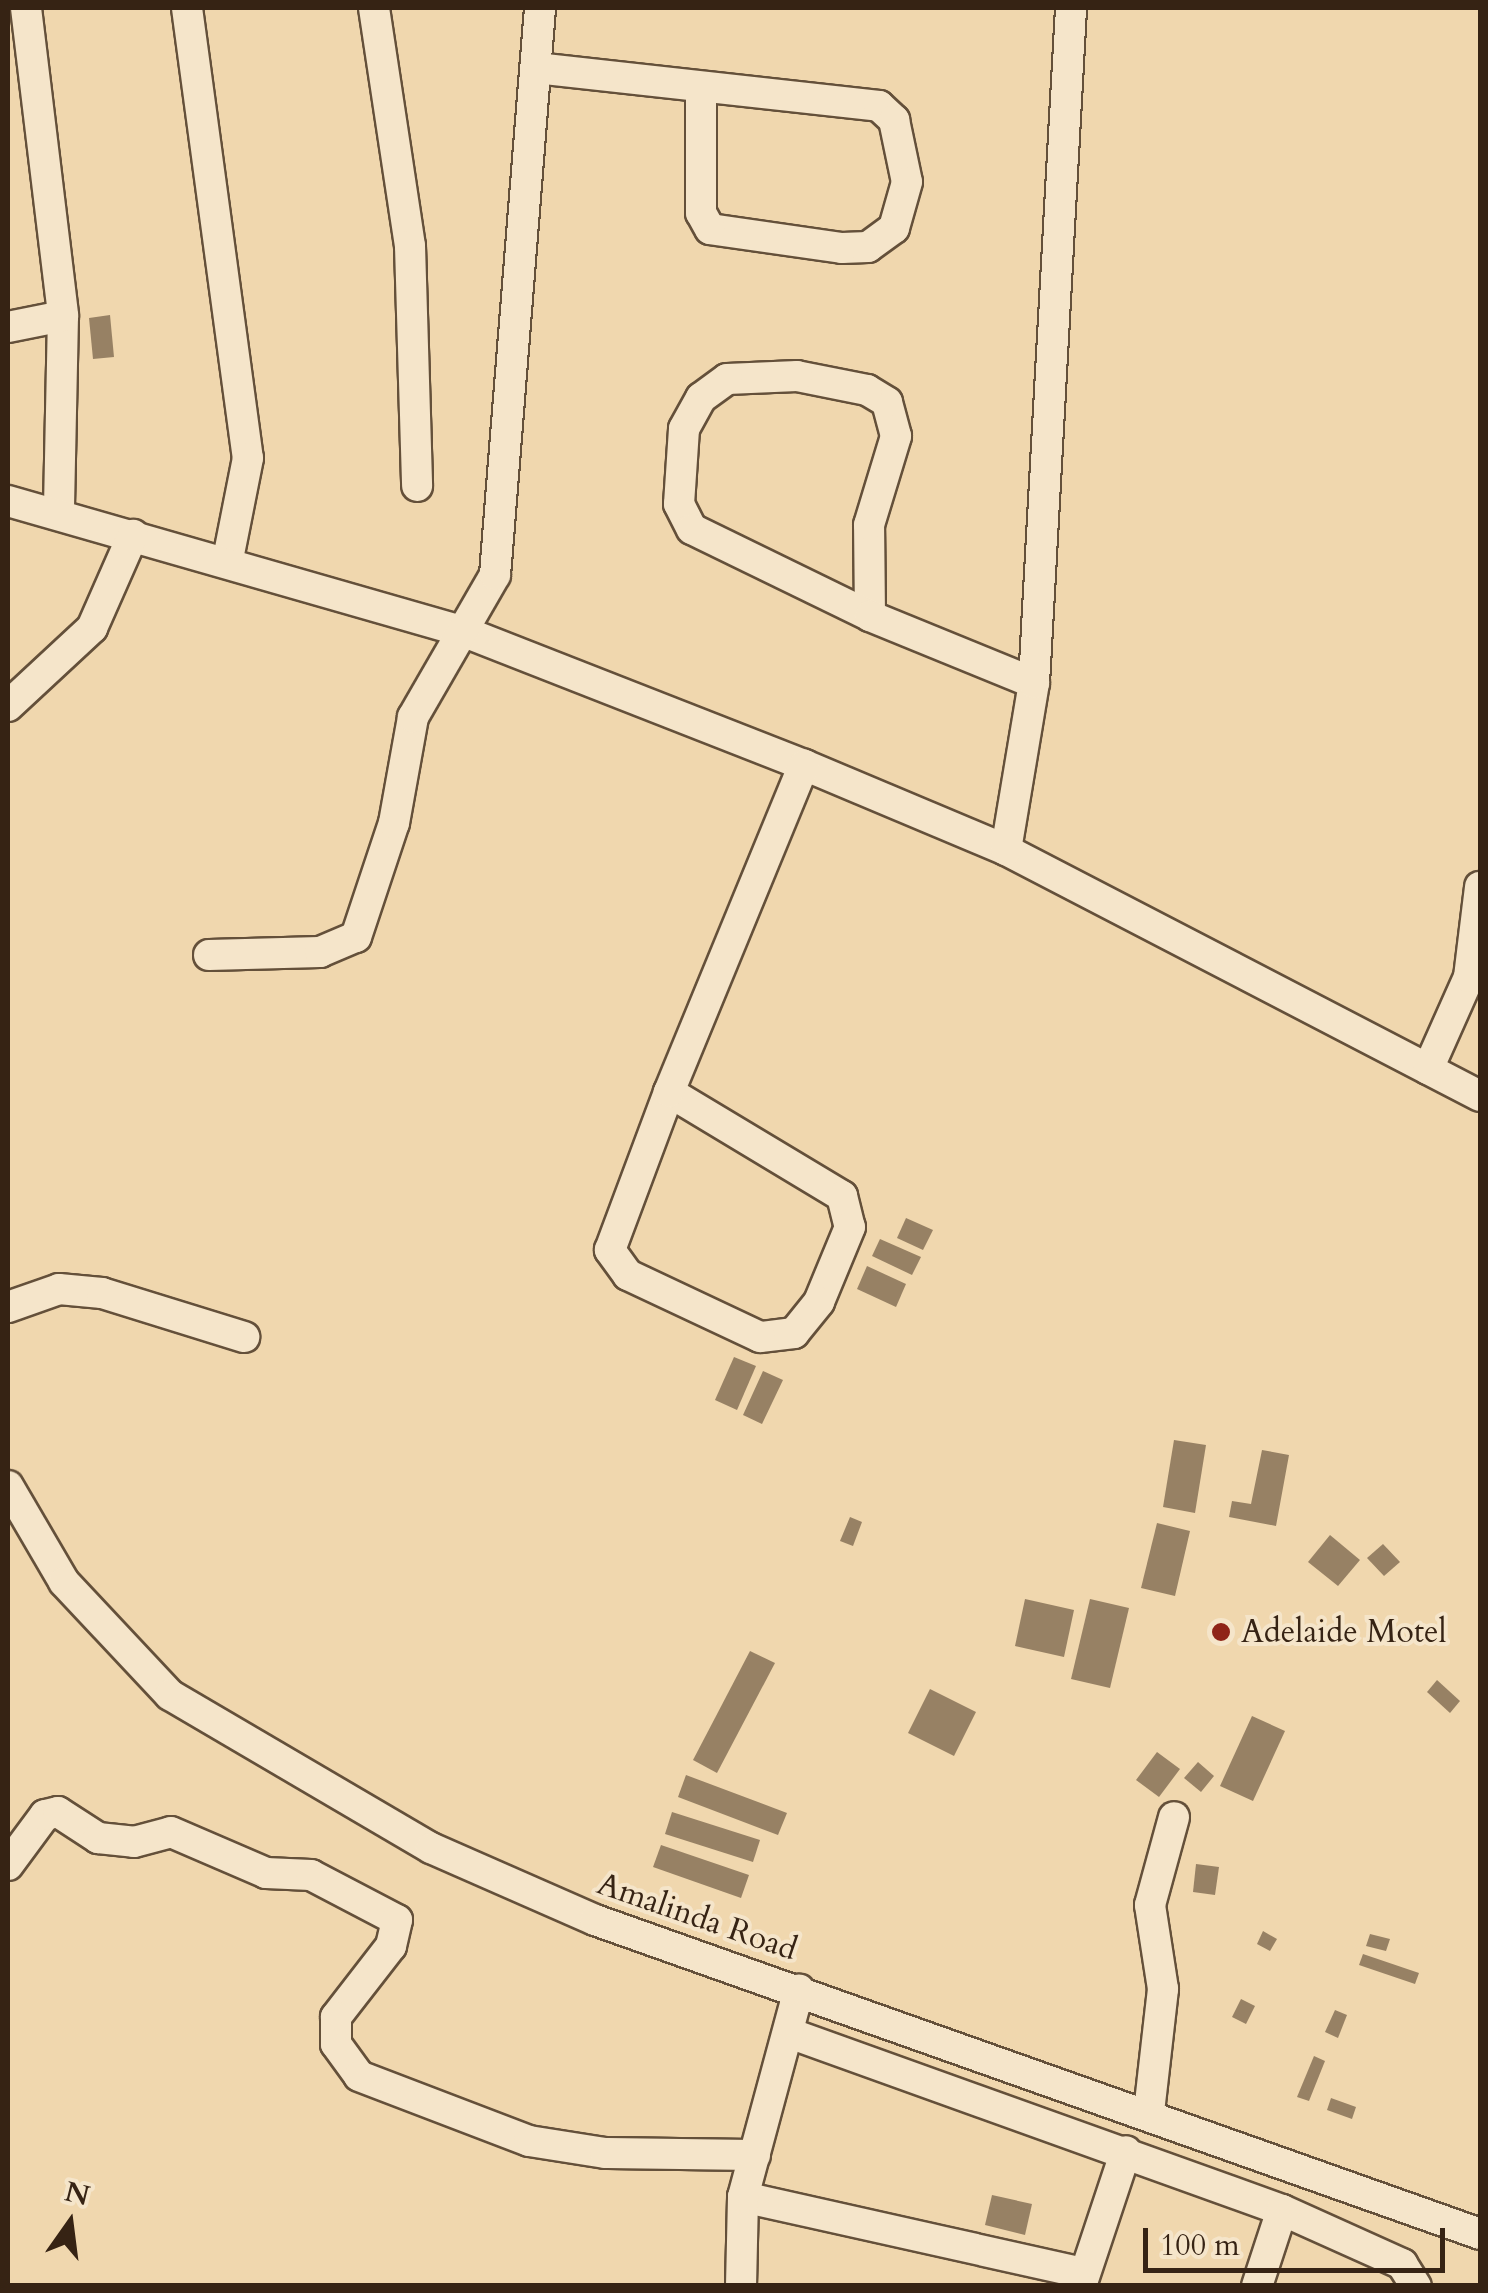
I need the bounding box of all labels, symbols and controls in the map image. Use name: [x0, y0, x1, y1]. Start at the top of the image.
place label: Adelaide Motel: [1241, 1613, 1447, 1651]
marker: Adelaide Motel: [1210, 1621, 1232, 1643]
street label: Amalinda Road: [592, 1865, 802, 1969]
north arrow: [20, 2173, 120, 2273]
text: N: [61, 2173, 94, 2215]
scale bar: [1148, 2208, 1450, 2270]
text: 100 m: [1160, 2225, 1240, 2266]

